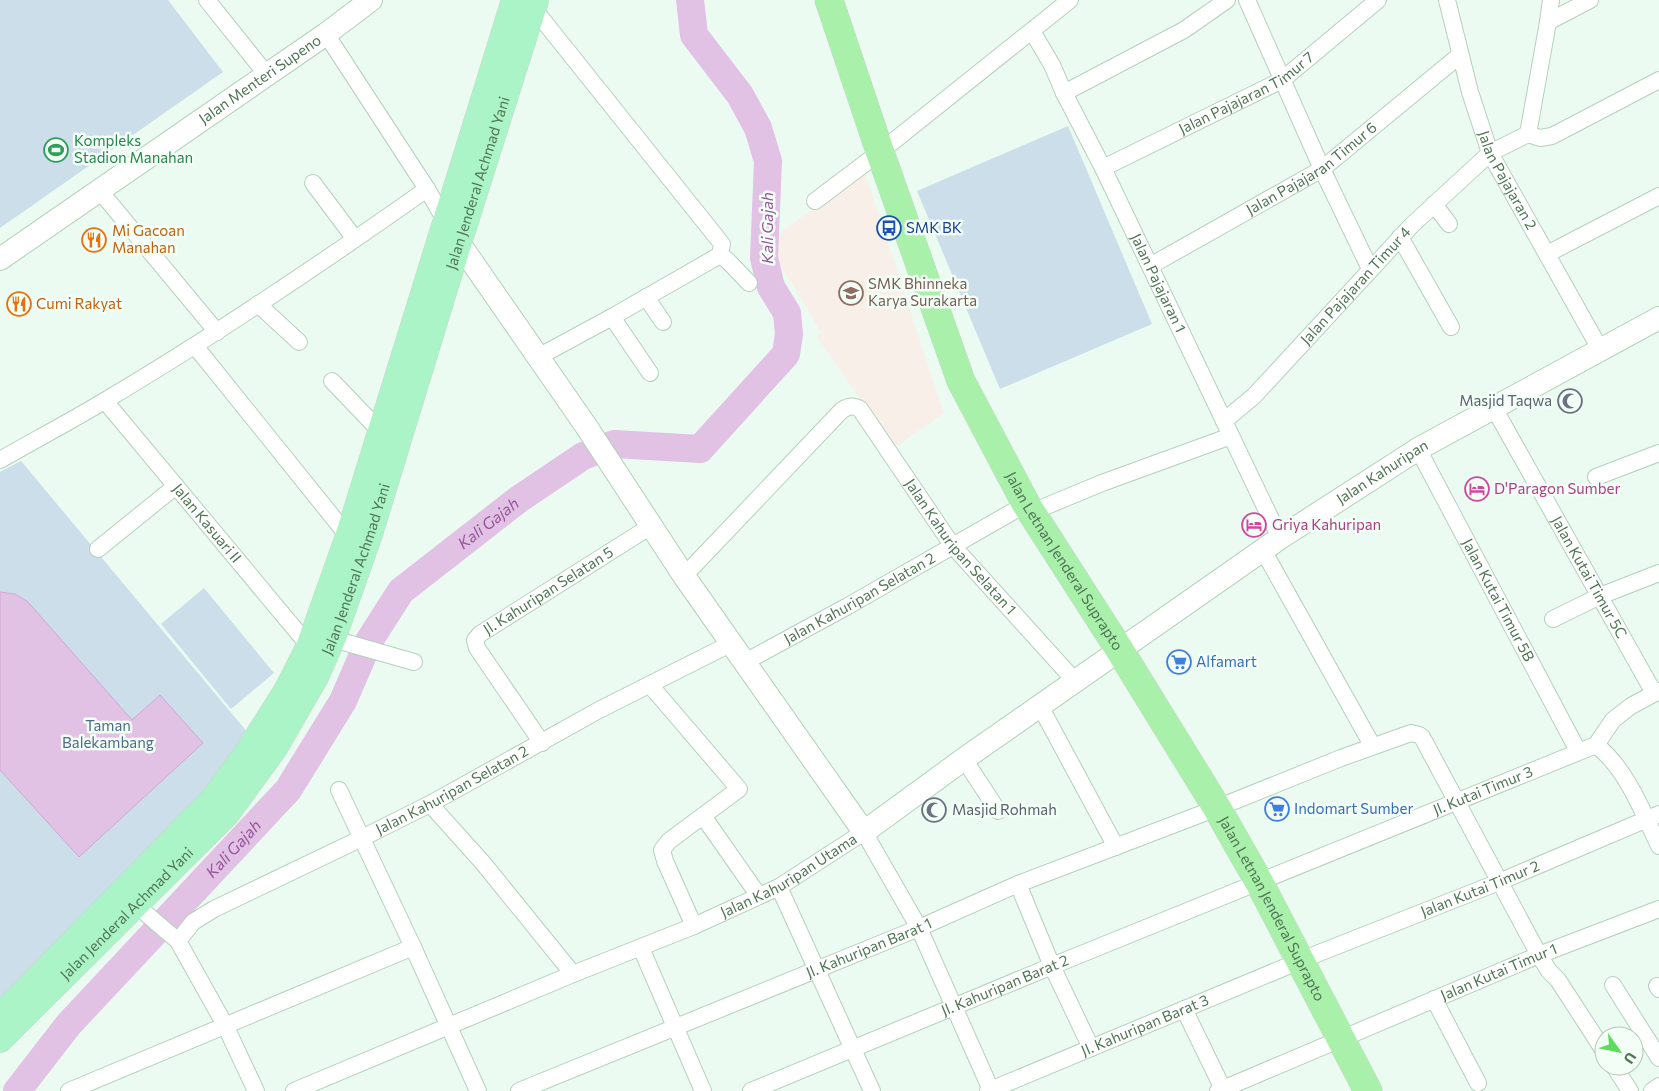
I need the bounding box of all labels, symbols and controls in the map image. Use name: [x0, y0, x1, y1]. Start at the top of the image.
street label: Jalan Menteri Supeno: [195, 30, 324, 127]
street label: Jalan Pajajaran Timur 7: [1175, 47, 1317, 137]
street label: Jalan Jenderal Achmad Yani: [441, 94, 513, 272]
street label: Jalan Pajajaran Timur 6: [1243, 118, 1380, 218]
street label: Jalan Pajajaran 2: [1475, 128, 1541, 233]
place label: Kompleks Stadion Manahan: [74, 131, 193, 166]
sports icon: Kompleks Stadion Manahan: [43, 137, 69, 163]
water label: Kali Gajah: [757, 192, 776, 264]
bus stop icon: SMK BK: [876, 215, 902, 241]
place label: SMK BK: [906, 218, 962, 236]
place label: Mi Gacoan Manahan: [112, 221, 185, 256]
street label: Jalan Pajajaran Timur 4: [1296, 222, 1414, 348]
restaurant icon: Mi Gacoan Manahan: [81, 227, 107, 253]
street label: Jalan Pajajaran 1: [1128, 230, 1190, 335]
place label: SMK Bhinneka Karya Surakarta: [868, 274, 977, 309]
school or university icon: SMK Bhinneka Karya Surakarta: [838, 280, 864, 306]
restaurant icon: Cumi Rakyat: [6, 291, 32, 317]
place label: Cumi Rakyat: [36, 294, 122, 312]
mosque icon: Masjid Taqwa: [1557, 388, 1583, 414]
place label: Masjid Taqwa: [1459, 391, 1552, 409]
street label: Jalan Kahuripan: [1333, 435, 1431, 507]
street label: Jalan Letnan Jenderal Suprapto: [1003, 468, 1127, 653]
street label: Jalan Kahuripan Selatan 1: [902, 475, 1020, 618]
hotel icon: D'Paragon Sumber: [1464, 476, 1490, 502]
street label: Jalan Kasuari II: [169, 479, 246, 566]
place label: D'Paragon Sumber: [1494, 479, 1620, 497]
street label: Jalan Jenderal Achmad Yani: [317, 481, 393, 658]
water label: Kali Gajah: [453, 493, 522, 552]
hotel icon: Griya Kahuripan: [1241, 512, 1267, 538]
street label: Jalan Kutai Timur 5C: [1548, 512, 1631, 641]
place label: Griya Kahuripan: [1272, 515, 1381, 533]
street label: Jalan Kutai Timur 5B: [1459, 535, 1539, 664]
street label: Jl. Kahuripan Selatan 5: [480, 542, 616, 638]
street label: Jalan Kahuripan Selatan 2: [780, 548, 938, 647]
supermarket icon: Alfamart: [1166, 649, 1192, 675]
place label: Alfamart: [1196, 652, 1257, 670]
park label: Taman Balekambang: [62, 716, 154, 751]
street label: Jalan Kahuripan Selatan 2: [372, 741, 531, 838]
street label: Jl. Kutai Timur 3: [1430, 762, 1535, 818]
supermarket icon: Indomart Sumber: [1264, 796, 1290, 822]
mosque icon: Masjid Rohmah: [921, 797, 947, 823]
place label: Indomart Sumber: [1294, 799, 1413, 817]
place label: Masjid Rohmah: [952, 800, 1057, 818]
street label: Jalan Letnan Jenderal Suprapto: [1215, 813, 1329, 1004]
water label: Kali Gajah: [201, 815, 264, 881]
street label: Jalan Kahuripan Utama: [717, 829, 860, 921]
street label: Jalan Jenderal Achmad Yani: [56, 843, 196, 983]
street label: Jalan Kutai Timur 2: [1418, 856, 1542, 920]
street label: Jl. Kahuripan Barat 1: [803, 913, 934, 981]
street label: Jalan Kutai Timur 1: [1438, 939, 1559, 1004]
street label: Jl. Kahuripan Barat 2: [938, 950, 1071, 1019]
street label: Jl. Kahuripan Barat 3: [1078, 990, 1211, 1059]
north arrow: [1594, 1026, 1644, 1076]
text: U: [1620, 1049, 1640, 1067]

